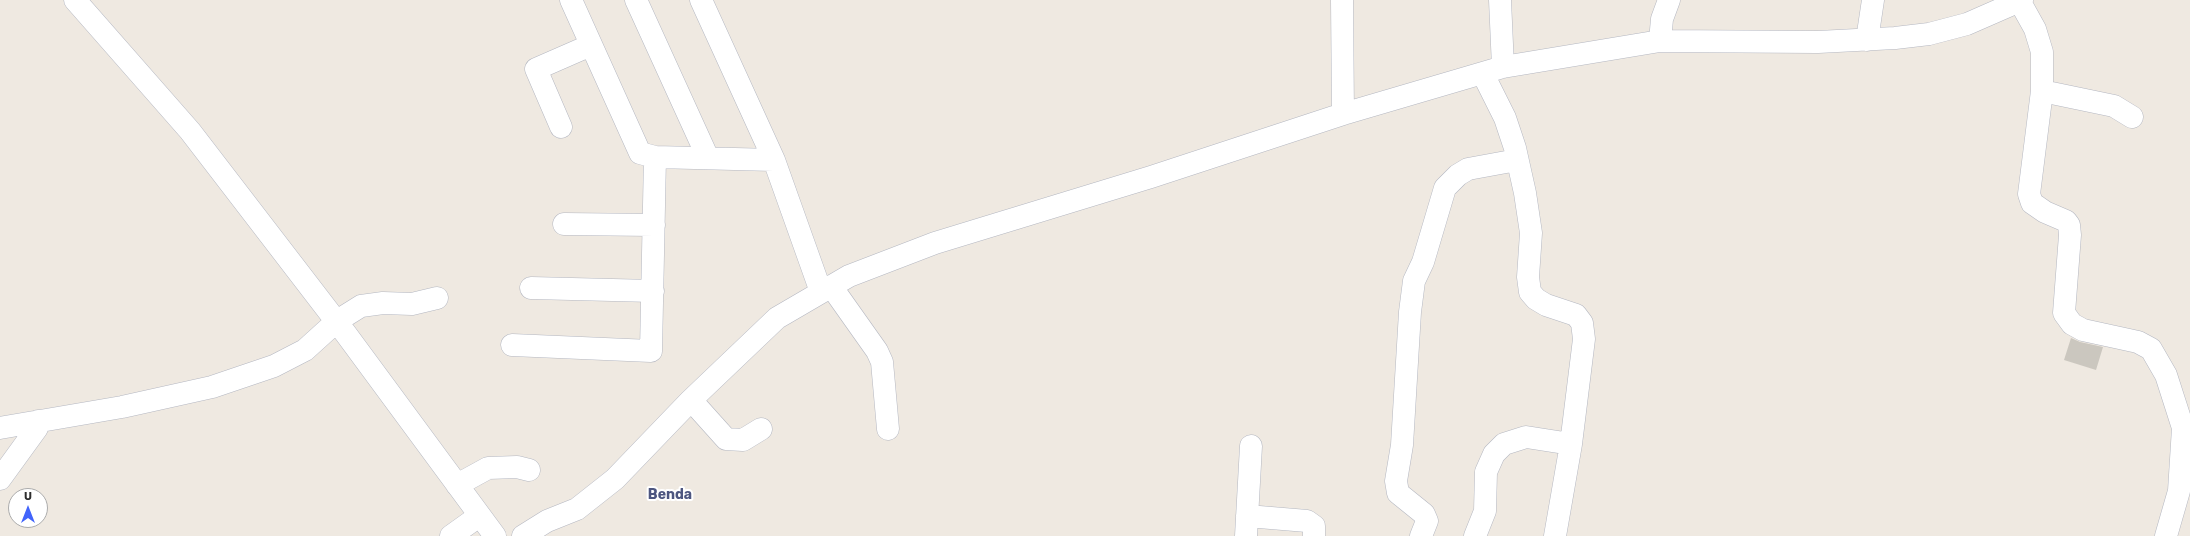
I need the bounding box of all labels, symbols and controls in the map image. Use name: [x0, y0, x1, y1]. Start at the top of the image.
district label: Benda: [648, 487, 692, 503]
north arrow: [8, 488, 48, 528]
text: U: [24, 490, 32, 503]

